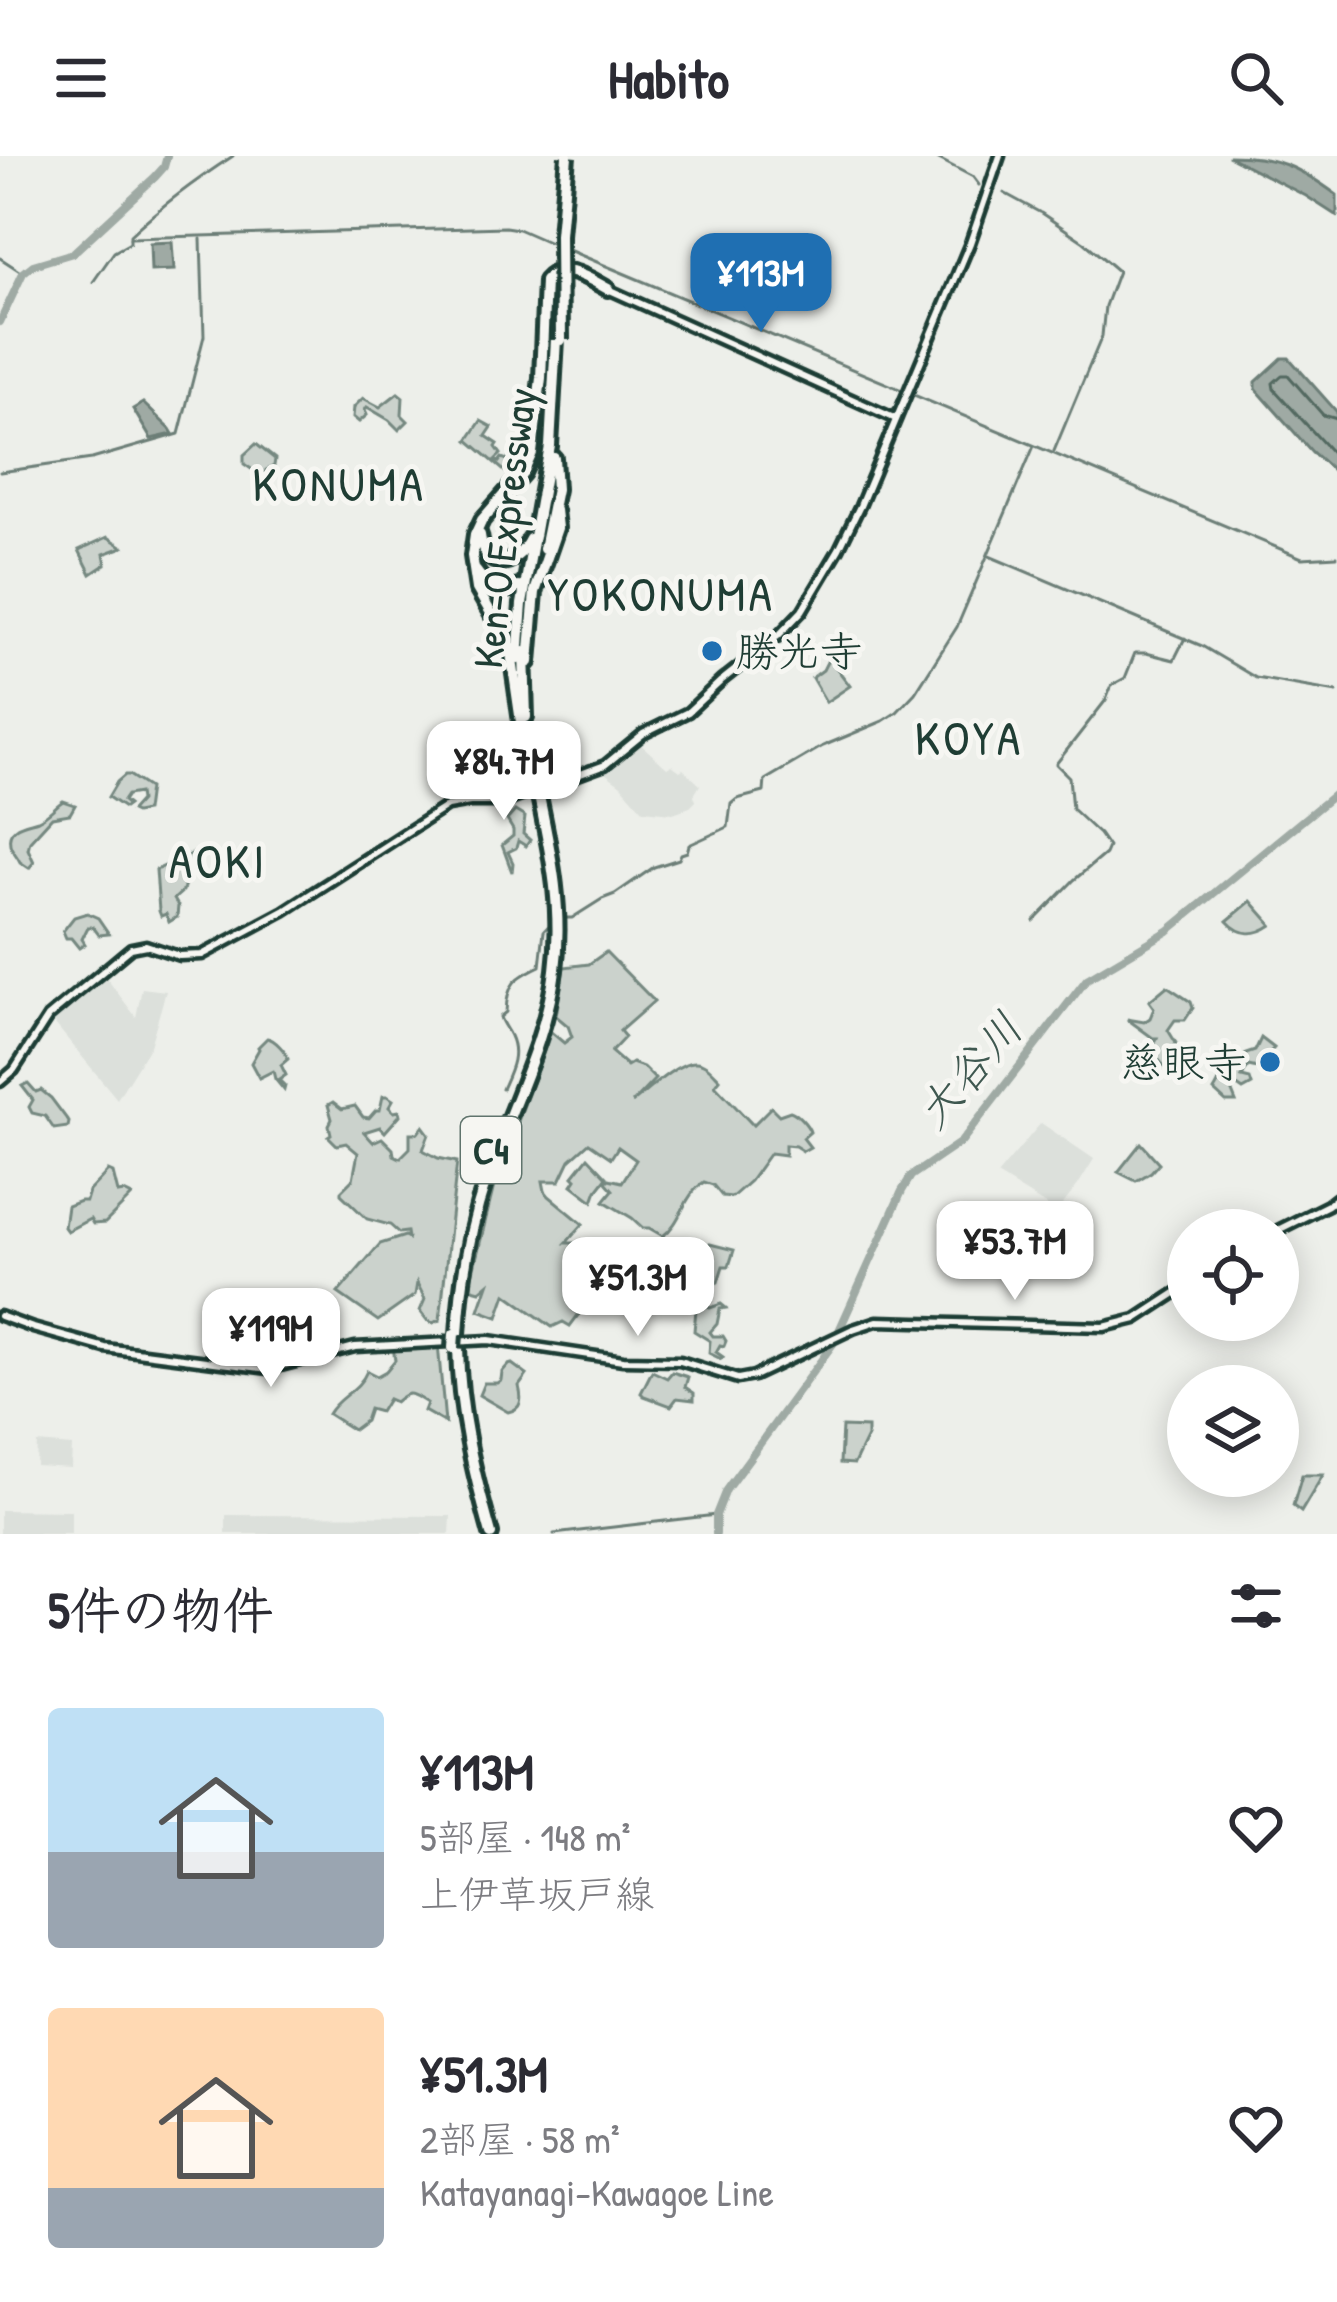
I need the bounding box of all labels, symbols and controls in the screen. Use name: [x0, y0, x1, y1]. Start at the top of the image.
text: Habito: [608, 42, 729, 115]
icon: menu: [48, 45, 114, 111]
icon: search: [1223, 45, 1289, 111]
pin: ¥113M: [677, 233, 845, 335]
text: ¥113M: [717, 245, 805, 298]
street label: Ken-O Expressway: [458, 385, 549, 671]
district label: KONUMA: [252, 451, 426, 516]
district label: YOKONUMA: [547, 561, 775, 626]
place label: 勝光寺: [736, 622, 862, 679]
marker: 勝光寺: [699, 638, 725, 664]
district label: KOYA: [915, 705, 1023, 770]
pin: ¥84.7M: [406, 721, 602, 823]
text: ¥84.7M: [454, 733, 554, 786]
district label: AOKI: [169, 828, 267, 893]
water label: 大谷川: [901, 999, 1036, 1141]
place label: 慈眼寺: [1120, 1033, 1246, 1090]
marker: 慈眼寺: [1257, 1049, 1283, 1075]
road number: C4: [461, 1117, 521, 1183]
pin: ¥53.7M: [917, 1201, 1113, 1303]
map controls: [1167, 1209, 1299, 1497]
button: locate: [1167, 1209, 1299, 1341]
text: ¥53.7M: [964, 1213, 1066, 1266]
pin: ¥51.3M: [540, 1237, 736, 1339]
text: ¥51.3M: [589, 1249, 687, 1302]
pin: ¥119M: [187, 1288, 355, 1390]
text: ¥119M: [229, 1300, 313, 1353]
button: layers: [1167, 1365, 1299, 1497]
icon: filters: [1223, 1573, 1289, 1639]
text: 5件の物件: [48, 1575, 274, 1644]
text: ¥113M: [420, 1737, 534, 1806]
icon: home: [144, 1756, 288, 1900]
icon: heart: [1223, 1795, 1289, 1861]
text: 5部屋 · 148 m²: [420, 1810, 630, 1863]
text: 上伊草坂戸線: [420, 1867, 654, 1920]
text: ¥51.3M: [420, 2039, 548, 2108]
icon: home: [144, 2056, 288, 2200]
icon: heart: [1223, 2095, 1289, 2161]
text: 2部屋 · 58 m²: [420, 2112, 620, 2165]
text: Katayanagi-Kawagoe Line: [420, 2165, 774, 2218]

